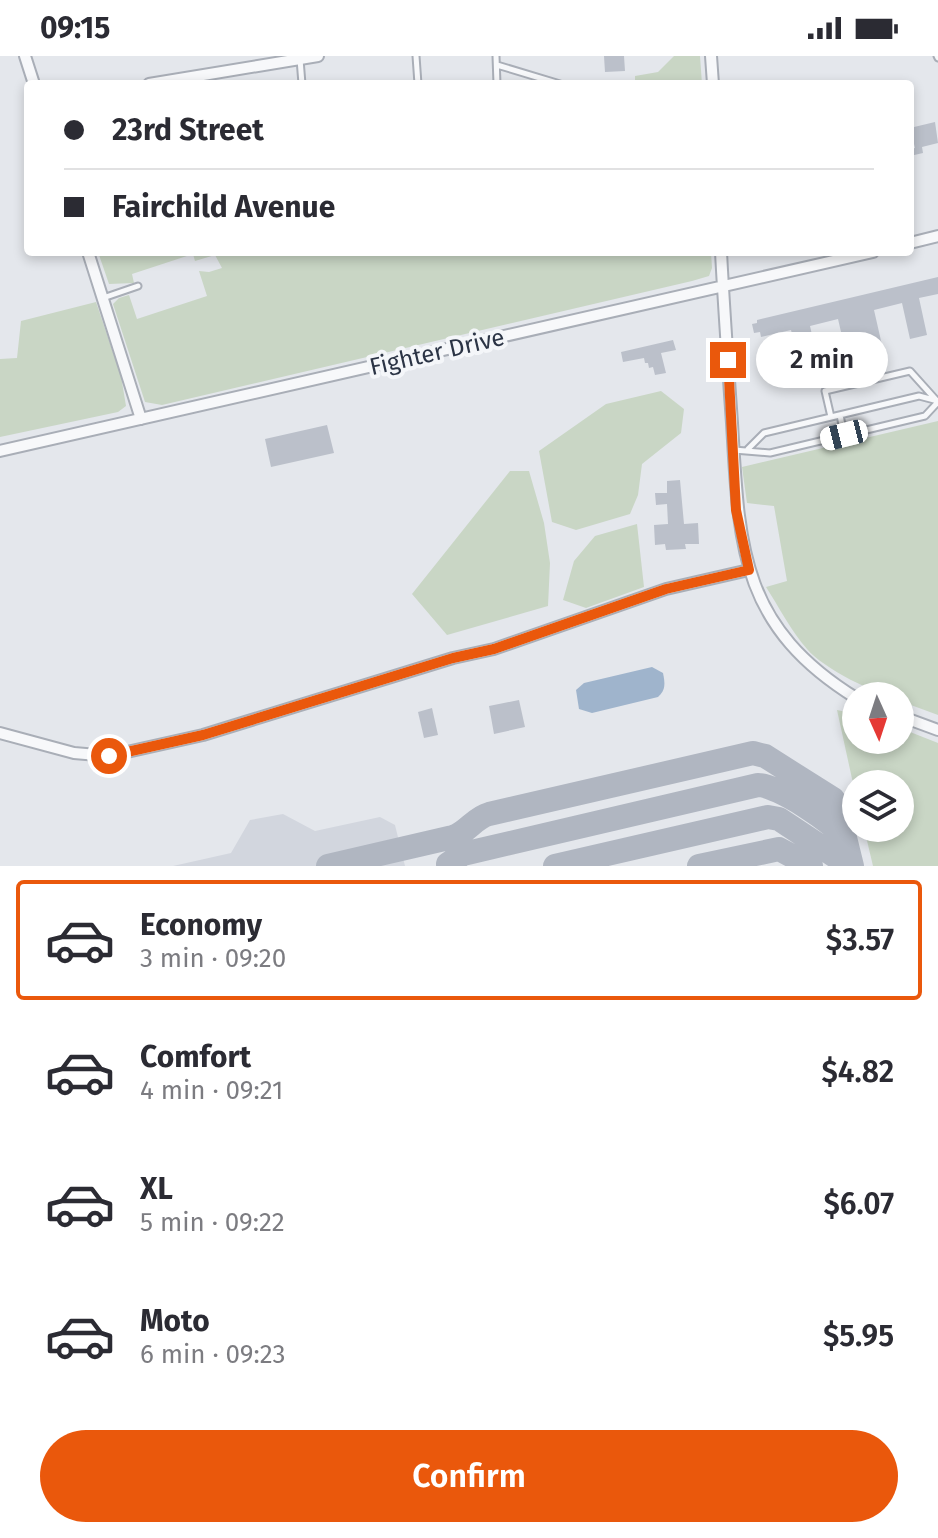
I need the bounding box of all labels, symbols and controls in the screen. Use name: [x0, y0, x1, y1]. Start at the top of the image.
text: 09:15: [40, 10, 110, 46]
text: 23rd Street: [112, 112, 264, 148]
text: Fairchild Avenue: [112, 189, 335, 225]
street label: Fighter Drive: [367, 323, 507, 381]
callout: 2 min: [756, 332, 888, 388]
route end: [710, 342, 746, 378]
text: 2 min: [790, 344, 854, 375]
car: [818, 418, 870, 452]
north arrow: [842, 682, 914, 754]
map controls: [842, 682, 914, 842]
route start: [91, 738, 127, 774]
button: layers: [842, 770, 914, 842]
icon: car: [44, 904, 116, 976]
text: Economy: [140, 907, 262, 943]
text: $3.57: [826, 922, 894, 958]
text: 3 min · 09:20: [140, 943, 286, 974]
icon: car: [44, 1036, 116, 1108]
text: Comfort: [140, 1039, 251, 1075]
text: $4.82: [821, 1054, 894, 1090]
text: 4 min · 09:21: [140, 1075, 283, 1106]
icon: car: [44, 1168, 116, 1240]
text: XL: [140, 1171, 173, 1207]
text: $6.07: [824, 1186, 894, 1222]
text: 5 min · 09:22: [140, 1207, 285, 1238]
icon: car: [44, 1300, 116, 1372]
text: Moto: [140, 1303, 210, 1339]
text: $5.95: [823, 1318, 894, 1354]
text: 6 min · 09:23: [140, 1339, 285, 1370]
button: Confirm: [40, 1430, 898, 1522]

